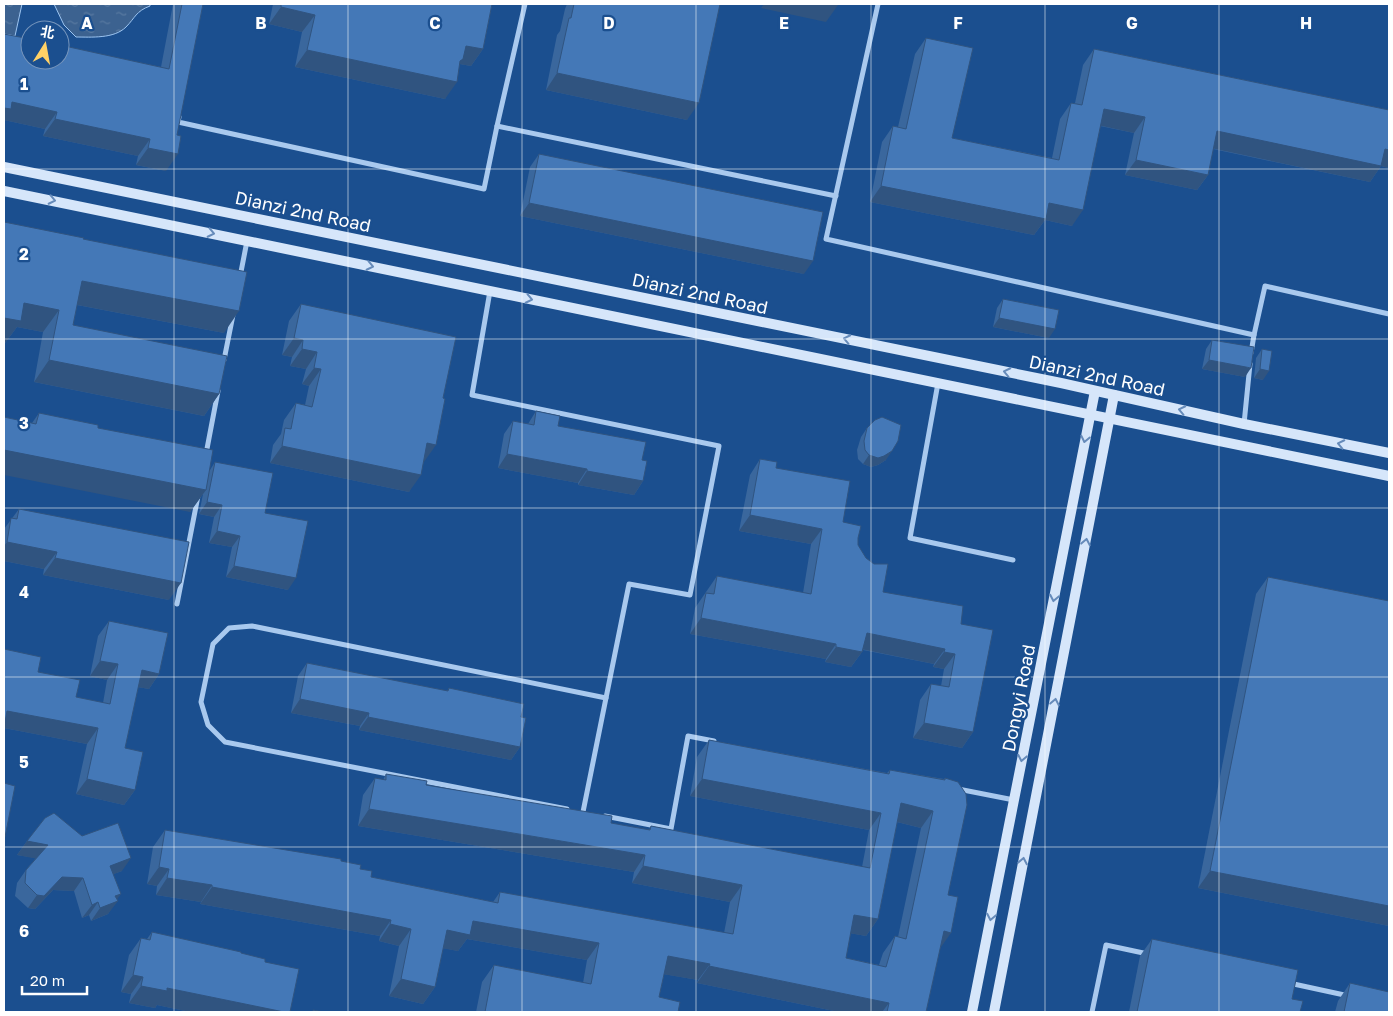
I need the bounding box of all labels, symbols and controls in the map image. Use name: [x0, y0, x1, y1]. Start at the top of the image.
text: A: [81, 13, 93, 33]
text: B: [255, 13, 267, 33]
text: C: [429, 13, 441, 33]
text: D: [603, 13, 615, 33]
text: E: [779, 13, 789, 33]
text: F: [953, 13, 963, 33]
text: G: [1126, 13, 1138, 33]
text: H: [1300, 13, 1312, 33]
north arrow: [20, 20, 70, 70]
text: 北: [39, 22, 56, 41]
text: 1: [20, 74, 28, 94]
street label: Dianzi 2nd Road: [233, 186, 373, 236]
one-way arrow: [47, 195, 56, 205]
one-way arrow: [206, 227, 215, 238]
text: 2: [19, 244, 29, 264]
one-way arrow: [365, 260, 374, 271]
street label: Dianzi 2nd Road: [630, 268, 770, 318]
one-way arrow: [525, 293, 533, 303]
one-way arrow: [843, 335, 852, 345]
street label: Dianzi 2nd Road: [1027, 350, 1167, 400]
one-way arrow: [1002, 367, 1011, 378]
one-way arrow: [1178, 405, 1187, 416]
text: 3: [19, 413, 29, 433]
one-way arrow: [1081, 434, 1091, 443]
one-way arrow: [1337, 439, 1346, 449]
one-way arrow: [1080, 538, 1090, 547]
text: 4: [19, 582, 29, 602]
one-way arrow: [1049, 594, 1059, 603]
street label: Dongyi Road: [997, 642, 1039, 754]
one-way arrow: [1049, 697, 1059, 706]
text: 5: [19, 752, 29, 772]
one-way arrow: [1018, 753, 1028, 762]
one-way arrow: [1018, 857, 1028, 866]
one-way arrow: [986, 913, 997, 921]
text: 6: [19, 921, 29, 941]
scale bar: [22, 964, 88, 996]
text: 20 m: [30, 971, 65, 989]

